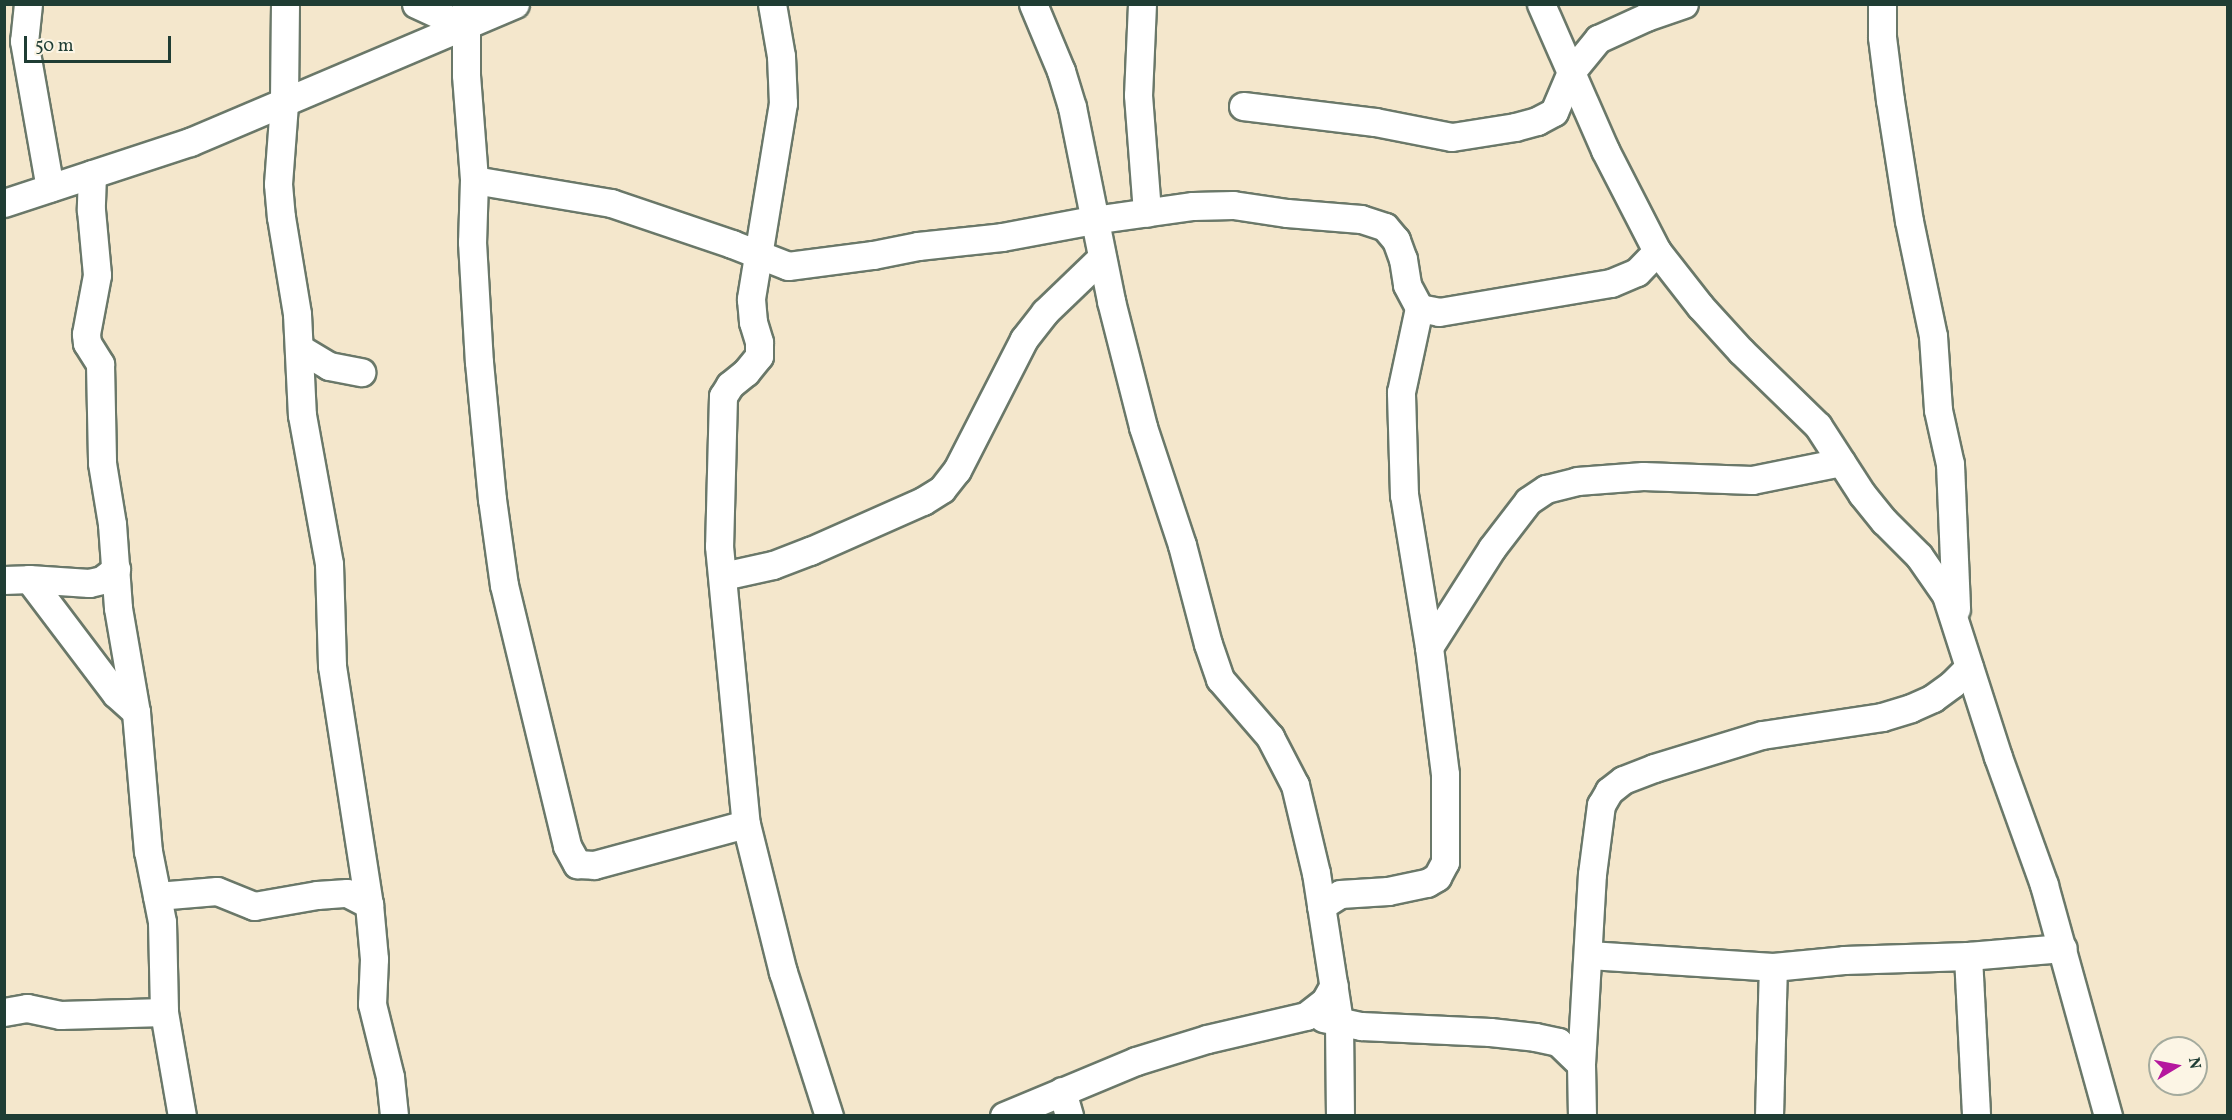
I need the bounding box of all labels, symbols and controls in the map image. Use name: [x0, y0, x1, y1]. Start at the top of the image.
scale bar: [27, 24, 174, 62]
text: 50 m: [35, 34, 74, 59]
north arrow: [2148, 1036, 2208, 1096]
text: N: [2182, 1056, 2206, 1071]

